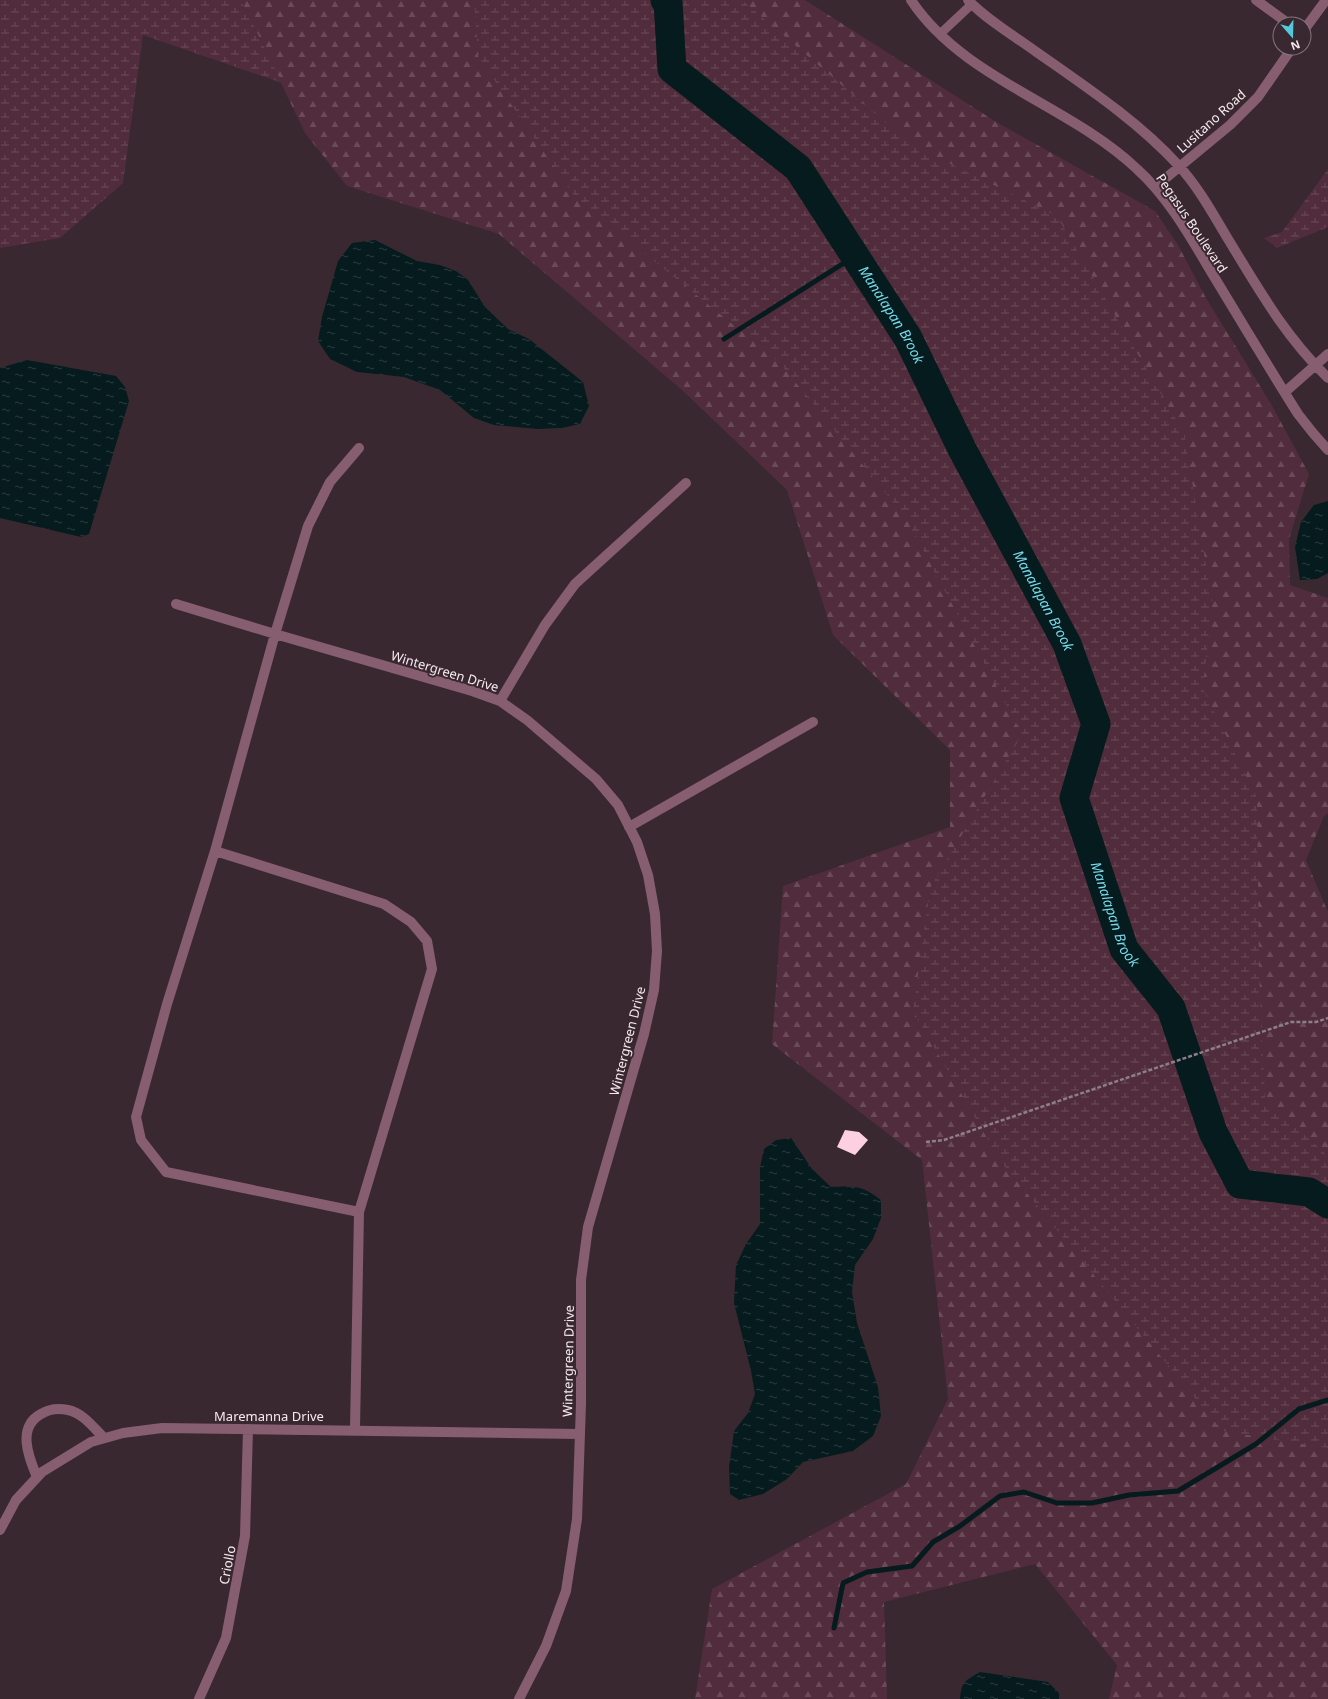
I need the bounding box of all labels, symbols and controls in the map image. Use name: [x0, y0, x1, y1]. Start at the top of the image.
north arrow: [1272, 16, 1312, 56]
text: N: [1289, 37, 1302, 54]
street label: Lusitano Road: [1173, 85, 1249, 157]
street label: Pegasus Boulevard: [1152, 170, 1232, 276]
water label: Manalapan Brook: [855, 262, 929, 367]
water label: Manalapan Brook: [1009, 547, 1079, 654]
street label: Wintergreen Drive: [389, 646, 501, 696]
water label: Manalapan Brook: [1087, 859, 1145, 971]
street label: Wintergreen Drive: [605, 984, 649, 1098]
street label: Wintergreen Drive: [558, 1305, 578, 1417]
street label: Maremanna Drive: [214, 1407, 324, 1425]
street label: Criollo: [214, 1544, 240, 1586]

